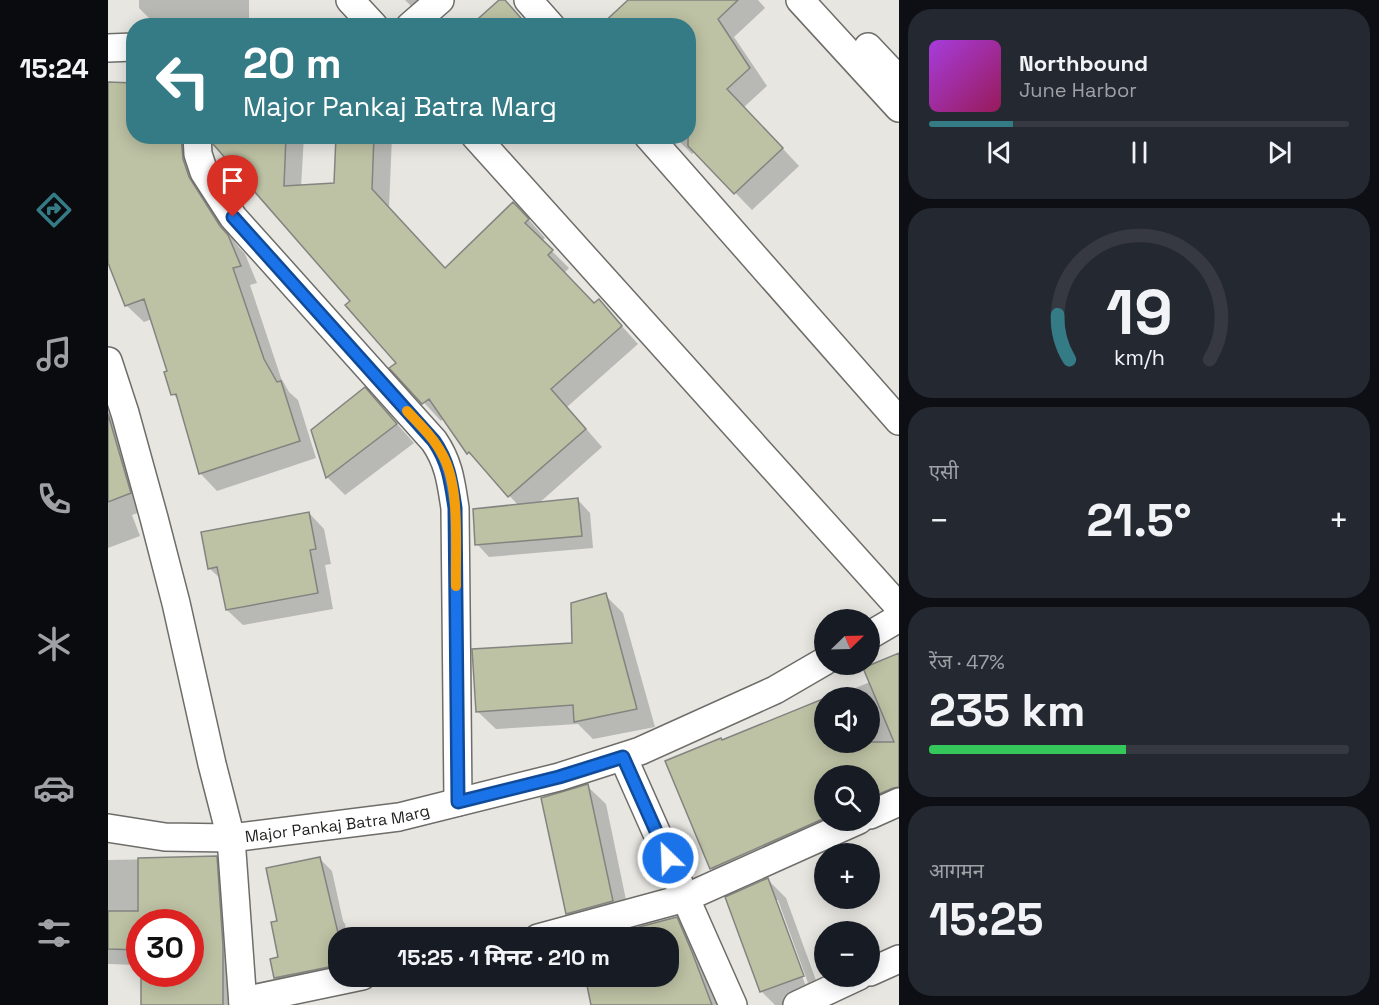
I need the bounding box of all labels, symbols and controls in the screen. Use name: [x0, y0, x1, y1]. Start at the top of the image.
text: 20 m: [243, 37, 342, 90]
icon: left: [144, 42, 222, 120]
text: Northbound: [1019, 49, 1148, 77]
text: 15:24: [19, 51, 89, 86]
text: June Harbor: [1019, 77, 1137, 103]
text: Major Pankaj Batra Marg: [243, 89, 557, 124]
icon: previous: [983, 136, 1016, 169]
icon: pause: [1123, 136, 1156, 169]
icon: next: [1263, 136, 1296, 169]
pin: [207, 155, 258, 217]
icon: arrive: [216, 164, 249, 197]
icon: directions: [33, 189, 75, 231]
text: 19: [1106, 273, 1172, 352]
icon: music: [33, 333, 75, 375]
text: km/h: [1113, 345, 1165, 372]
text: एसी: [929, 459, 959, 485]
icon: phone: [33, 478, 75, 520]
text: 21.5°: [1086, 492, 1192, 549]
text: −: [929, 500, 949, 542]
text: +: [1329, 500, 1349, 542]
north arrow: [814, 609, 880, 675]
map controls: [814, 609, 880, 987]
icon: climate: [33, 623, 75, 665]
text: रेंज · 47%: [929, 649, 1005, 675]
text: 235 km: [929, 682, 1085, 739]
button: sound: [814, 687, 880, 753]
button: search: [814, 765, 880, 831]
icon: car: [33, 767, 75, 809]
street label: Major Pankaj Batra Marg: [244, 799, 432, 847]
position arrow: [636, 826, 700, 890]
button: +: [814, 843, 880, 909]
text: आगमन: [929, 858, 984, 884]
text: 15:25: [929, 891, 1043, 948]
speed limit sign: 30: [126, 909, 204, 987]
icon: filters: [33, 912, 75, 954]
button: −: [814, 921, 880, 987]
text: 15:25 · 1 मिनट · 210 m: [397, 943, 610, 971]

